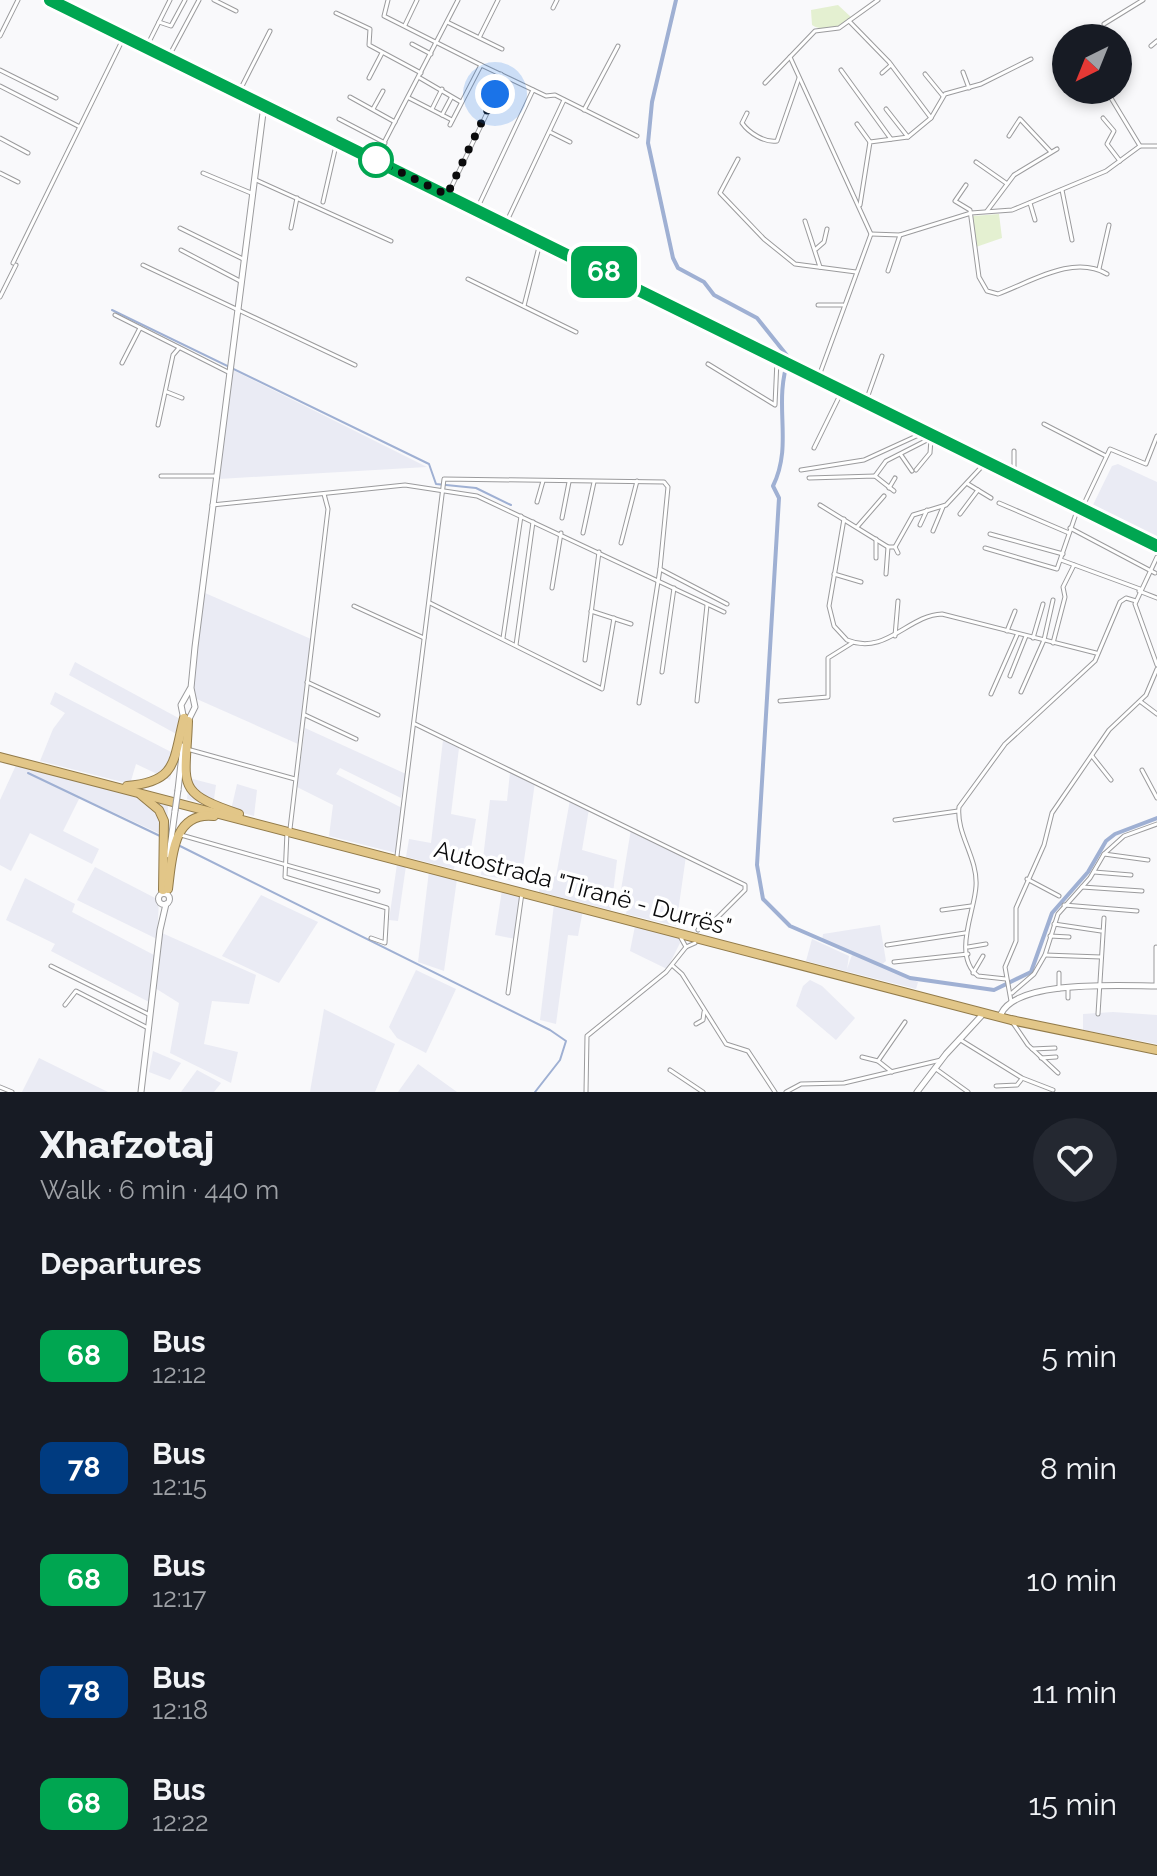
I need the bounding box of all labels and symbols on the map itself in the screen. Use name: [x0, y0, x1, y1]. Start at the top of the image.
north arrow: [1052, 24, 1132, 104]
your location: [475, 74, 515, 114]
unlabelled marker: [359, 143, 393, 177]
line badge: 68: [568, 246, 640, 298]
street label: Autostrada "Tiranë - Durrës": [431, 834, 735, 942]

